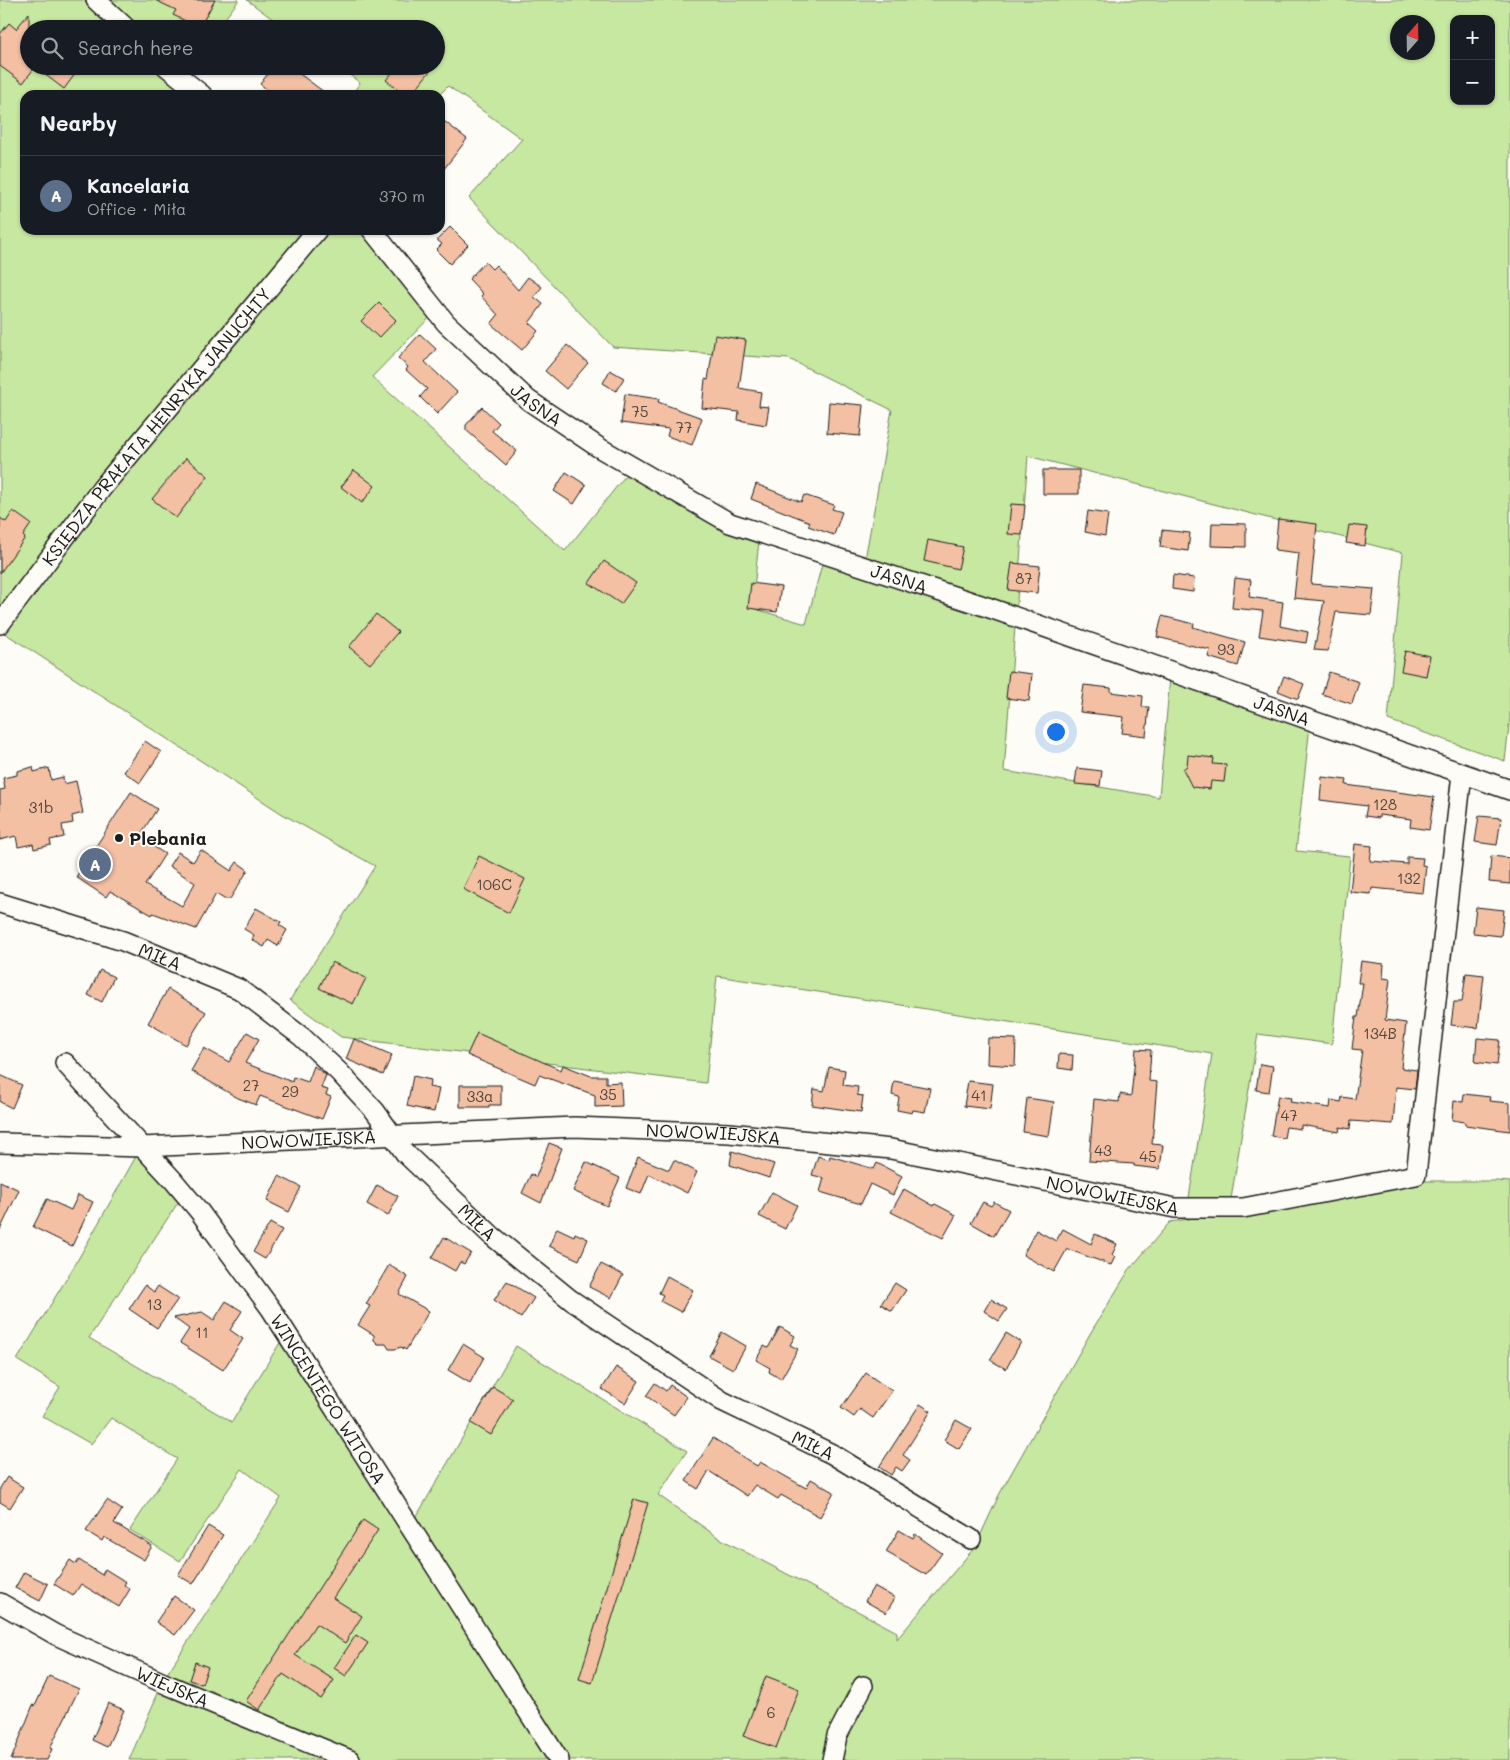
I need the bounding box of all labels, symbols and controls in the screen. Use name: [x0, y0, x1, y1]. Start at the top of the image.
north arrow: [1390, 15, 1435, 60]
map controls: [1450, 15, 1495, 105]
button: +: [1450, 15, 1495, 60]
search box: [20, 20, 445, 75]
icon: search: [38, 34, 66, 62]
text: Search here: [78, 35, 194, 60]
button: −: [1450, 60, 1495, 105]
text: Nearby: [40, 109, 117, 136]
text: Kancelaria: [87, 173, 190, 198]
text: A: [50, 185, 62, 206]
text: 370 m: [379, 185, 425, 206]
text: Office · Miła: [87, 198, 186, 219]
street label: KSIĘDZA PRAŁATA HENRYKA JANUCHTY: [36, 282, 276, 570]
street label: JASNA: [506, 378, 567, 432]
house number: 75: [631, 401, 649, 421]
house number: 77: [676, 417, 692, 437]
street label: JASNA: [868, 558, 931, 599]
house number: 87: [1015, 568, 1033, 588]
house number: 93: [1217, 639, 1235, 659]
street label: JASNA: [1251, 689, 1314, 731]
your location: [1043, 719, 1069, 745]
house number: 128: [1373, 794, 1397, 814]
house number: 31b: [28, 797, 54, 817]
place label: Plebania: [129, 826, 207, 850]
marker: Plebania: [113, 832, 125, 844]
pin: A: [79, 845, 111, 883]
house number: 132: [1397, 868, 1421, 888]
house number: 106C: [476, 874, 512, 894]
street label: MIŁA: [135, 937, 185, 976]
house number: 134B: [1363, 1023, 1397, 1043]
house number: 27: [243, 1075, 259, 1095]
house number: 29: [281, 1081, 299, 1101]
house number: 35: [599, 1084, 617, 1104]
house number: 41: [971, 1085, 987, 1105]
house number: 33a: [467, 1086, 493, 1106]
house number: 47: [1280, 1105, 1298, 1125]
street label: NOWOWIEJSKA: [645, 1118, 782, 1150]
street label: NOWOWIEJSKA: [241, 1124, 377, 1154]
house number: 43: [1094, 1140, 1112, 1160]
house number: 45: [1139, 1146, 1157, 1166]
street label: NOWOWIEJSKA: [1044, 1170, 1181, 1221]
street label: MIŁA: [453, 1198, 502, 1246]
house number: 13: [146, 1294, 162, 1314]
street label: WINCENTEGO WITOSA: [265, 1309, 392, 1489]
house number: 11: [195, 1322, 209, 1342]
street label: MIŁA: [788, 1425, 838, 1465]
street label: WIEJSKA: [132, 1660, 213, 1713]
house number: 6: [766, 1702, 776, 1722]

